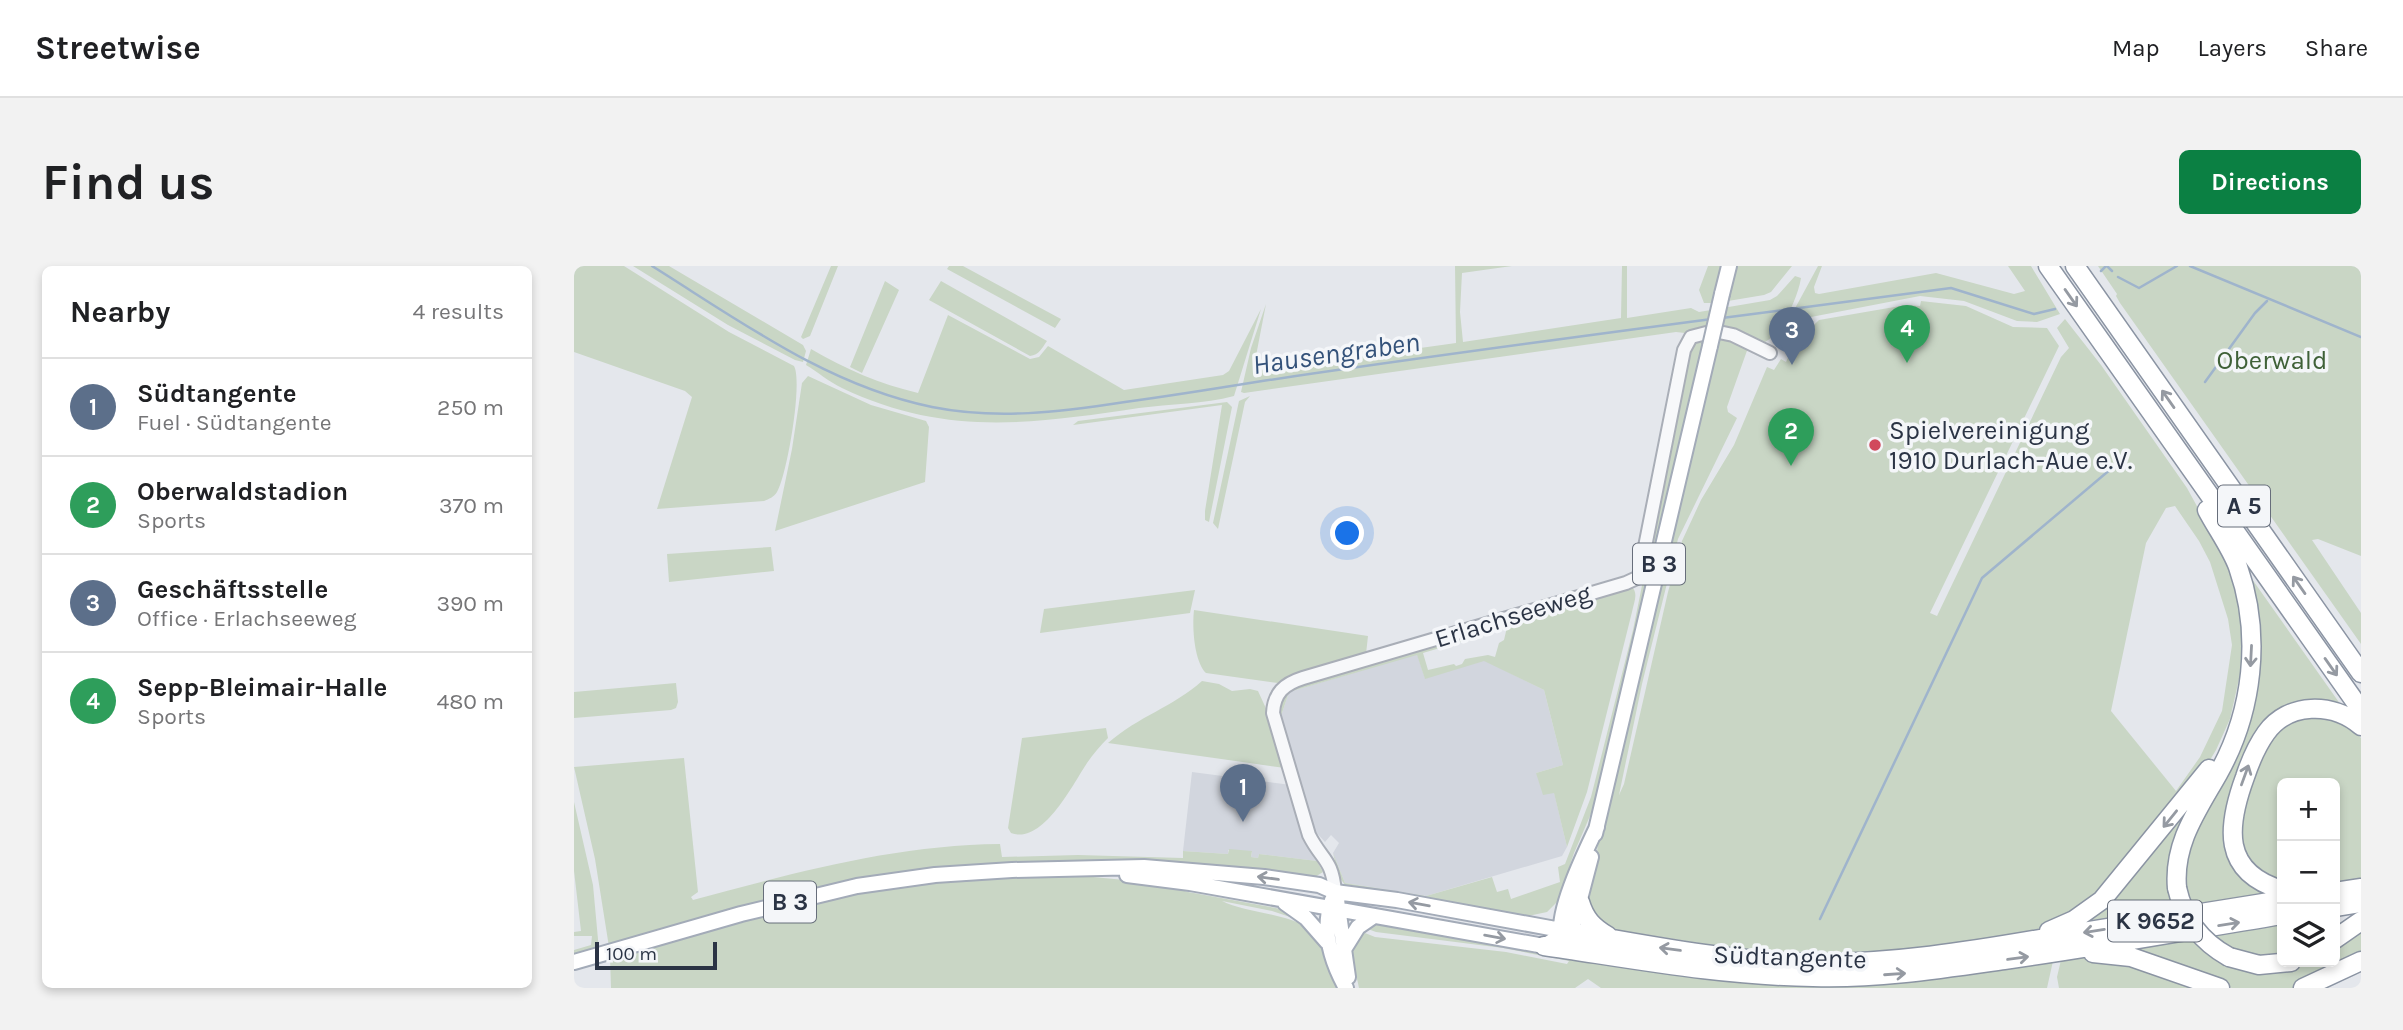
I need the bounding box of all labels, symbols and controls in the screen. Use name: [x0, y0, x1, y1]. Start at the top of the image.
text: Streetwise: [35, 29, 201, 67]
text: Map: [2112, 34, 2160, 62]
text: Layers: [2198, 34, 2267, 62]
text: Share: [2305, 34, 2368, 62]
button: Directions: [2179, 150, 2361, 214]
text: Find us: [42, 154, 214, 211]
one-way arrow: [2064, 288, 2078, 307]
text: Nearby: [70, 294, 170, 330]
text: 4 results: [412, 298, 504, 325]
pin: 4: [1884, 305, 1930, 363]
pin: 3: [1769, 307, 1815, 365]
water label: Hausengraben: [1250, 325, 1422, 381]
park label: Oberwald: [2217, 345, 2327, 376]
text: Südtangente: [137, 378, 297, 409]
one-way arrow: [2161, 390, 2175, 409]
text: 1: [89, 394, 97, 421]
text: 250 m: [437, 394, 504, 421]
pin: 2: [1768, 408, 1814, 466]
text: Fuel · Südtangente: [137, 409, 332, 436]
place label: Spielvereinigung 1910 Durlach-Aue e.V.: [1889, 415, 2132, 476]
marker: Spielvereinigung 1910 Durlach-Aue e.V.: [1867, 437, 1883, 453]
text: Oberwaldstadion: [137, 476, 348, 507]
road number: A 5: [2218, 486, 2270, 526]
text: 2: [86, 492, 100, 519]
text: 370 m: [439, 492, 504, 519]
text: Sports: [137, 507, 206, 534]
your location: [1330, 516, 1364, 550]
road number: B 3: [1633, 544, 1685, 584]
text: Geschäftsstelle: [137, 574, 328, 605]
one-way arrow: [2292, 576, 2306, 595]
street label: Erlachseeweg: [1431, 577, 1595, 654]
text: 3: [86, 590, 100, 617]
text: 390 m: [436, 590, 504, 617]
text: Office · Erlachseeweg: [137, 605, 356, 632]
one-way arrow: [2244, 645, 2257, 667]
one-way arrow: [2324, 657, 2338, 676]
text: Sepp-Bleimair-Halle: [137, 672, 387, 703]
text: 4: [86, 688, 100, 715]
text: 480 m: [436, 688, 504, 715]
text: Sports: [137, 703, 206, 730]
pin: 1: [1220, 764, 1266, 822]
one-way arrow: [2240, 765, 2253, 787]
map controls: [2277, 778, 2340, 967]
button: +: [2277, 778, 2340, 841]
one-way arrow: [2162, 810, 2177, 828]
button: −: [2277, 841, 2340, 904]
one-way arrow: [1257, 871, 1280, 884]
road number: B 3: [764, 882, 816, 922]
one-way arrow: [1409, 897, 1431, 910]
road number: K 9652: [2108, 900, 2202, 942]
button: layers: [2277, 904, 2340, 967]
one-way arrow: [2217, 917, 2240, 930]
one-way arrow: [2083, 925, 2106, 938]
one-way arrow: [1483, 931, 1506, 944]
scale bar: [595, 939, 718, 971]
street label: Südtangente: [1713, 939, 1867, 975]
one-way arrow: [1659, 942, 1682, 955]
text: 100 m: [606, 943, 657, 965]
one-way arrow: [2006, 951, 2028, 964]
one-way arrow: [1884, 967, 1906, 980]

